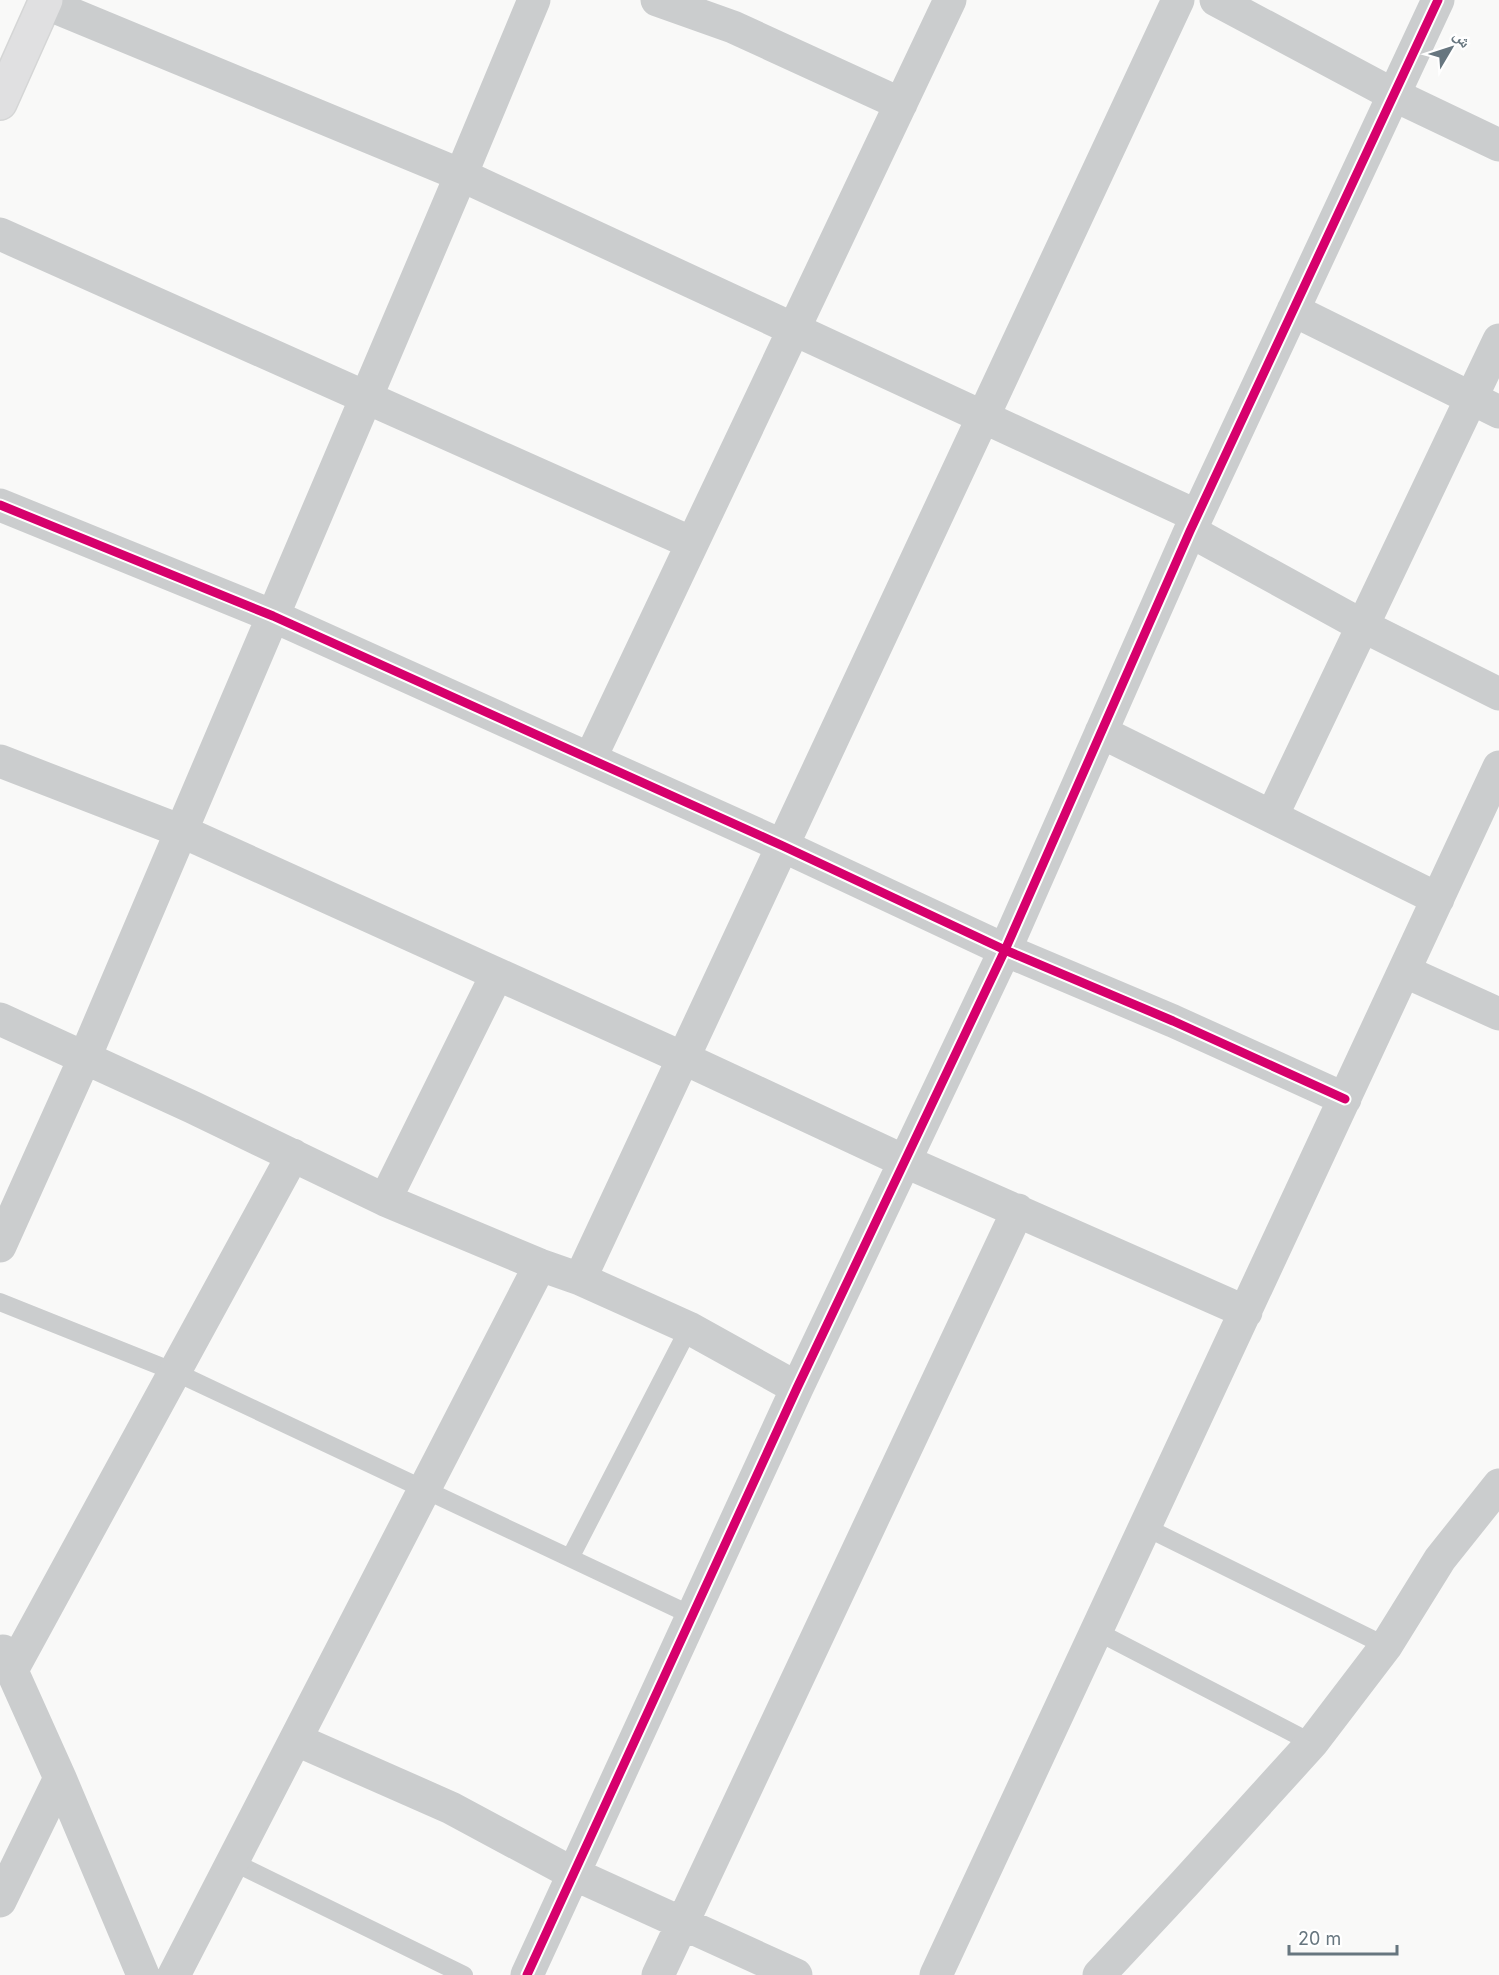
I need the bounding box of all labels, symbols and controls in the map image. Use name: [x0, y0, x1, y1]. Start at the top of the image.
north arrow: [1421, 18, 1481, 78]
text: ش: [1450, 26, 1476, 51]
scale bar: [1289, 1918, 1397, 1956]
text: 20 m: [1298, 1928, 1341, 1949]

